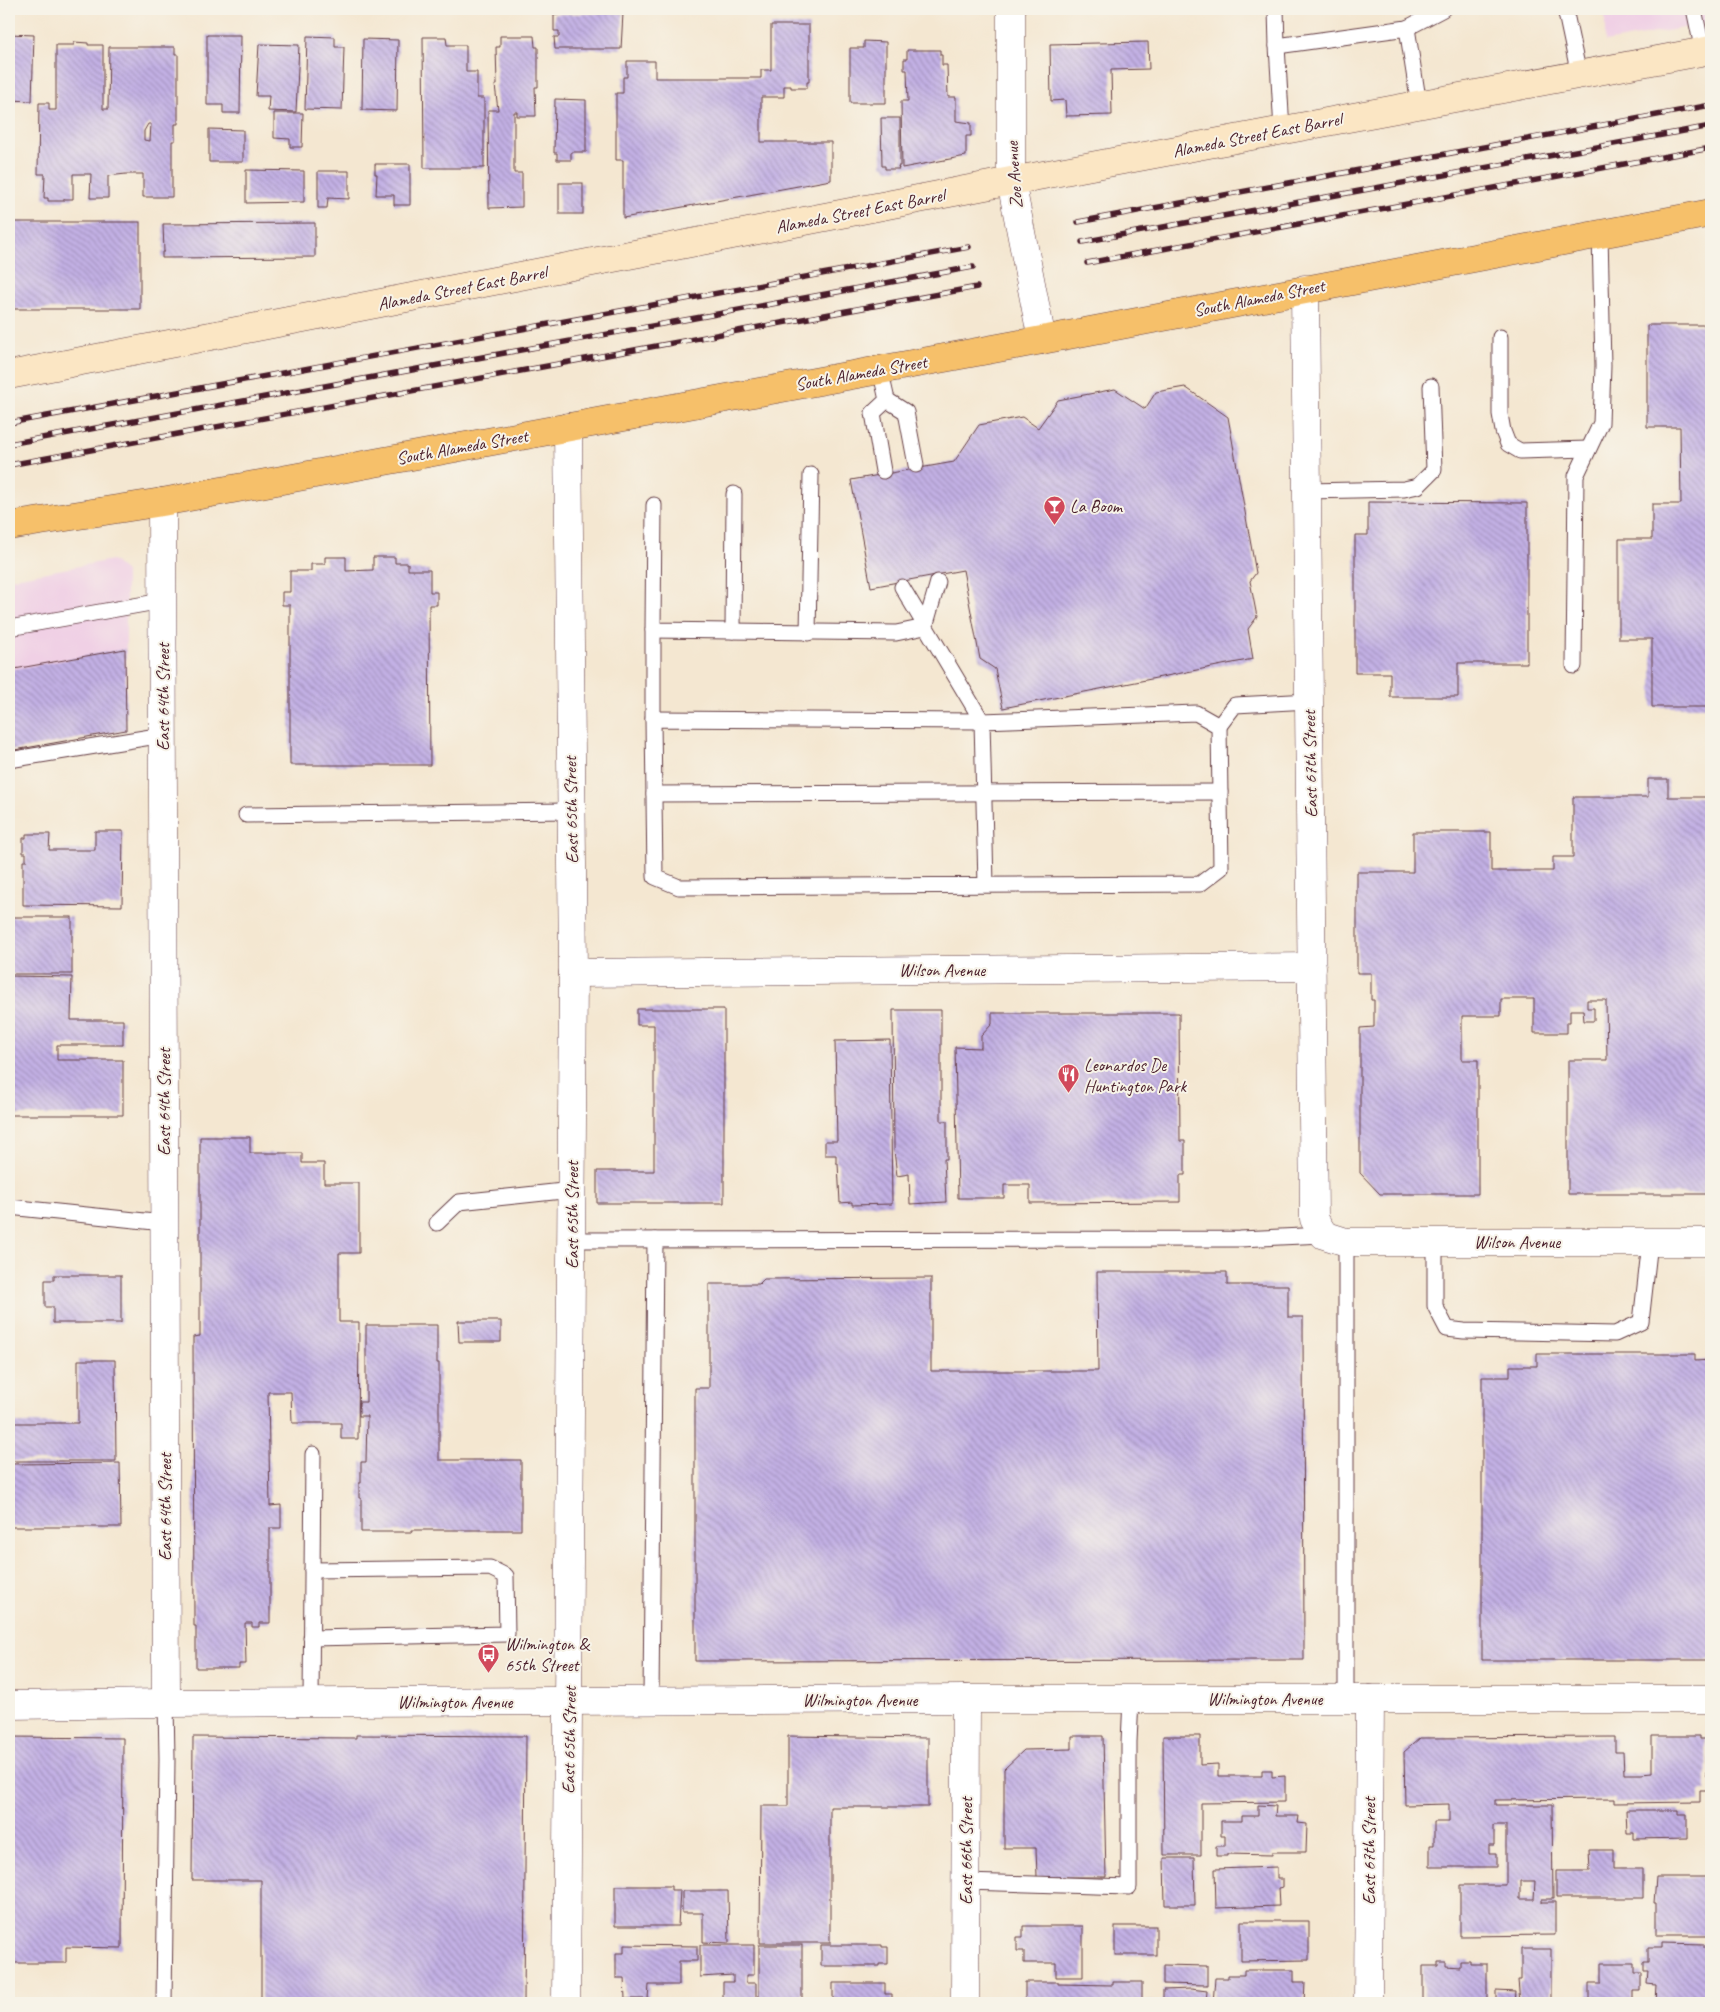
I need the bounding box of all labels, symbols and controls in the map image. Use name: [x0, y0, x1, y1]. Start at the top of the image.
street label: Alameda Street East Barrel: [1171, 107, 1346, 162]
street label: Zoe Avenue: [1001, 140, 1027, 209]
street label: Alameda Street East Barrel: [774, 183, 949, 238]
street label: Alameda Street East Barrel: [376, 260, 551, 315]
street label: South Alameda Street: [1192, 274, 1328, 321]
street label: South Alameda Street: [794, 350, 930, 395]
street label: South Alameda Street: [395, 424, 531, 469]
bar icon: La Boom: [1042, 494, 1066, 525]
place label: La Boom: [1070, 495, 1124, 517]
street label: East 64th Street: [152, 641, 174, 751]
street label: East 67th Street: [1298, 708, 1322, 818]
street label: East 65th Street: [559, 754, 583, 864]
street label: Wilson Avenue: [899, 959, 986, 981]
street label: East 64th Street: [153, 1046, 175, 1156]
place label: Leonardos De Huntington Park: [1084, 1054, 1187, 1097]
restaurant icon: Leonardos De Huntington Park: [1056, 1063, 1080, 1094]
street label: East 65th Street: [561, 1159, 583, 1269]
street label: Wilson Avenue: [1474, 1231, 1561, 1253]
street label: East 64th Street: [154, 1451, 176, 1561]
place label: Wilmington & 65th Street: [505, 1633, 591, 1676]
bus stop icon: Wilmington & 65th Street: [477, 1642, 501, 1673]
street label: East 65th Street: [557, 1684, 581, 1794]
street label: Wilmington Avenue: [1208, 1688, 1324, 1710]
street label: Wilmington Avenue: [803, 1689, 919, 1711]
street label: Wilmington Avenue: [398, 1691, 514, 1713]
street label: East 66th Street: [955, 1795, 977, 1905]
street label: East 67th Street: [1358, 1795, 1380, 1905]

